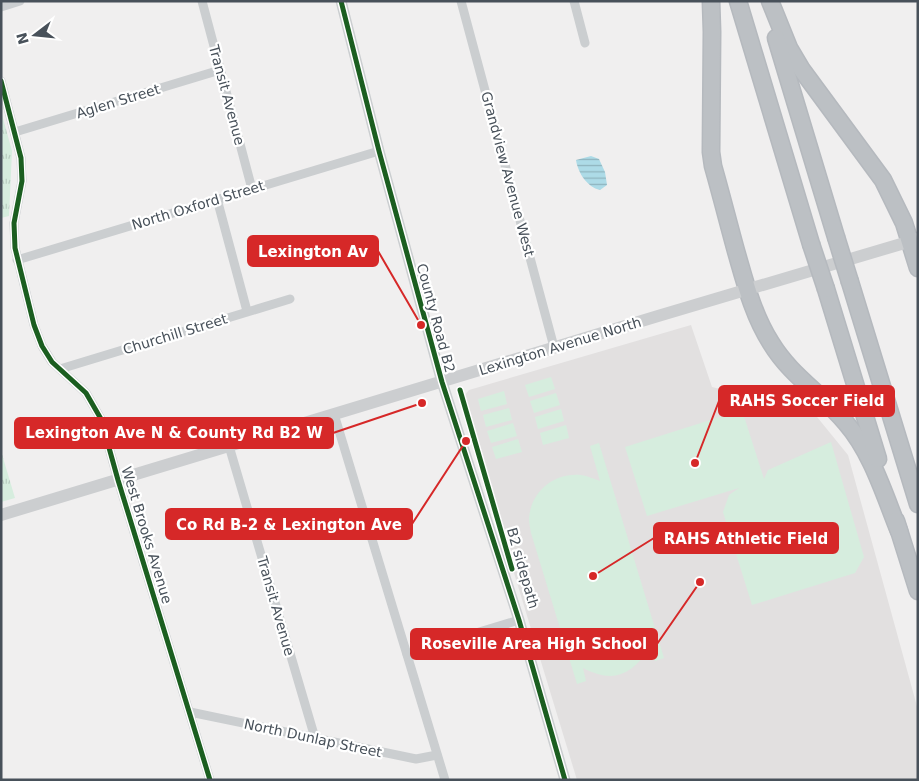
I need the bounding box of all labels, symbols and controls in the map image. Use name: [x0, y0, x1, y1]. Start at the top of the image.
north arrow: [10, 10, 60, 60]
text: N: [13, 31, 32, 46]
street label: Transit Avenue: [206, 42, 248, 147]
street label: Aglen Street: [74, 81, 162, 121]
street label: Grandview Avenue West: [478, 90, 538, 259]
street label: North Oxford Street: [130, 177, 267, 233]
callout: Lexington Av: [248, 236, 378, 266]
text: Lexington Av: [258, 243, 368, 261]
street label: County Road B2: [414, 262, 458, 374]
street label: Churchill Street: [121, 310, 230, 357]
street label: Lexington Avenue North: [477, 314, 643, 378]
callout: RAHS Soccer Field: [719, 386, 894, 416]
text: RAHS Soccer Field: [730, 392, 884, 410]
callout: Lexington Ave N & County Rd B2 W: [15, 418, 333, 448]
text: Lexington Ave N & County Rd B2 W: [25, 424, 323, 442]
street label: West Brooks Avenue: [118, 464, 176, 606]
callout: Co Rd B-2 & Lexington Ave: [166, 509, 412, 539]
text: Co Rd B-2 & Lexington Ave: [176, 516, 402, 534]
callout: RAHS Athletic Field: [654, 523, 838, 553]
street label: B2 sidepath: [504, 526, 542, 610]
text: RAHS Athletic Field: [664, 530, 828, 548]
street label: Transit Avenue: [254, 553, 298, 658]
callout: Roseville Area High School: [411, 629, 657, 659]
text: Roseville Area High School: [421, 635, 647, 653]
street label: North Dunlap Street: [243, 716, 384, 761]

